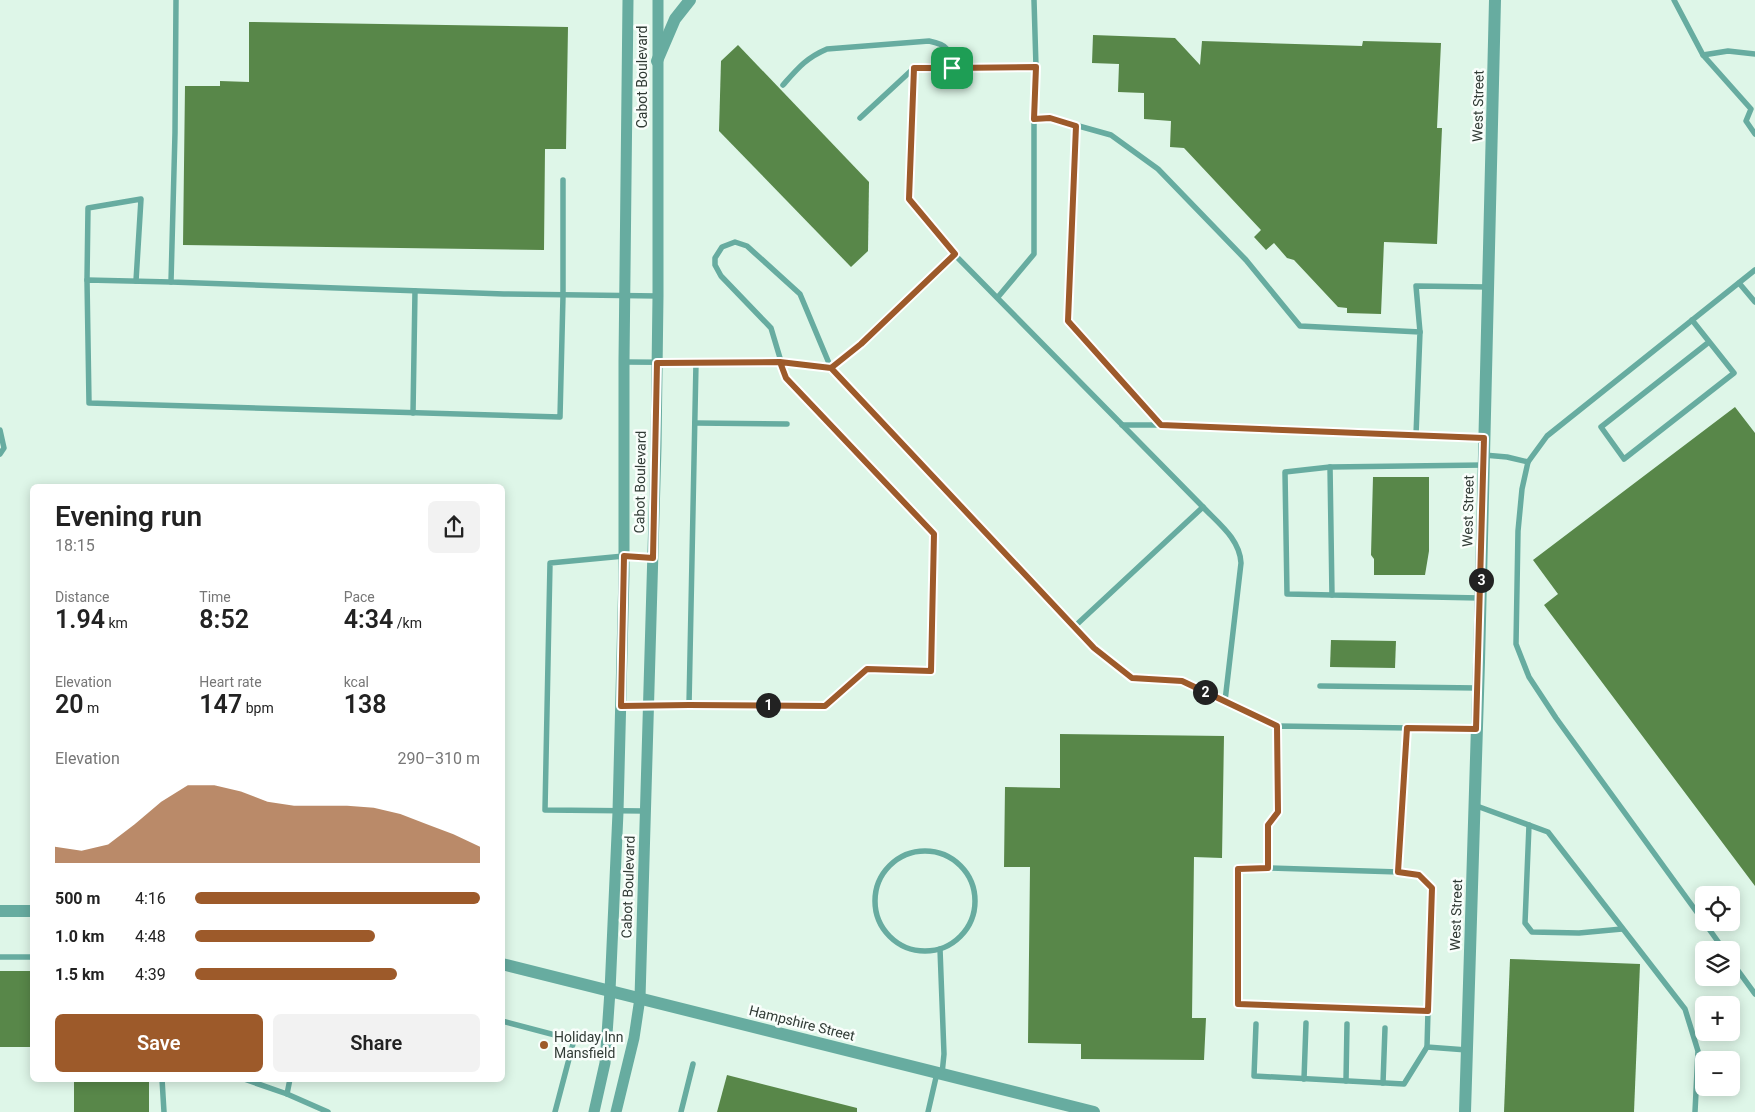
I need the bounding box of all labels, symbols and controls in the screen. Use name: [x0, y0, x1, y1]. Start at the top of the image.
street label: Cabot Boulevard: [634, 26, 650, 128]
pin: [931, 47, 973, 89]
icon: arrive: [938, 54, 966, 82]
street label: West Street: [1469, 70, 1487, 142]
street label: Cabot Boulevard: [631, 431, 649, 533]
street label: West Street: [1459, 475, 1477, 547]
text: Evening run: [55, 500, 202, 533]
button: share: [428, 501, 480, 553]
text: 18:15: [55, 536, 95, 555]
pin: 3: [1468, 568, 1494, 592]
text: 3: [1477, 572, 1486, 588]
text: Distance: [55, 589, 110, 605]
text: Time: [199, 589, 231, 605]
text: Pace: [344, 589, 375, 605]
text: 1.94: [55, 605, 105, 634]
text: 8:52: [199, 605, 249, 634]
text: 4:34: [344, 605, 393, 634]
text: km: [105, 615, 128, 631]
text: /km: [393, 615, 422, 631]
text: Elevation: [55, 674, 112, 690]
text: Heart rate: [199, 674, 262, 690]
text: kcal: [344, 674, 369, 690]
pin: 2: [1192, 680, 1218, 704]
text: 2: [1201, 684, 1210, 700]
text: 20: [55, 690, 84, 719]
text: 147: [199, 690, 242, 719]
text: 138: [344, 690, 387, 719]
pin: 1: [756, 692, 780, 718]
text: 1: [764, 697, 773, 713]
text: m: [84, 700, 99, 716]
text: bpm: [242, 700, 274, 716]
text: Elevation: [55, 749, 120, 768]
text: 290–310 m: [398, 749, 480, 768]
street label: Cabot Boulevard: [618, 835, 638, 939]
street label: West Street: [1447, 878, 1465, 951]
map controls: [1695, 886, 1740, 1096]
button: locate: [1695, 886, 1740, 931]
text: 500 m: [55, 889, 100, 908]
text: 4:16: [135, 889, 166, 908]
text: 1.0 km: [55, 927, 104, 946]
text: 4:48: [135, 927, 166, 946]
button: layers: [1695, 941, 1740, 986]
text: 1.5 km: [55, 965, 104, 984]
text: 4:39: [135, 965, 166, 984]
button: +: [1695, 996, 1740, 1041]
street label: Hampshire Street: [747, 1002, 857, 1044]
button: Save: [55, 1014, 263, 1072]
button: Share: [273, 1014, 480, 1072]
place label: Holiday Inn Mansfield: [554, 1029, 624, 1061]
marker: Holiday Inn Mansfield: [538, 1039, 550, 1051]
button: −: [1695, 1051, 1740, 1096]

